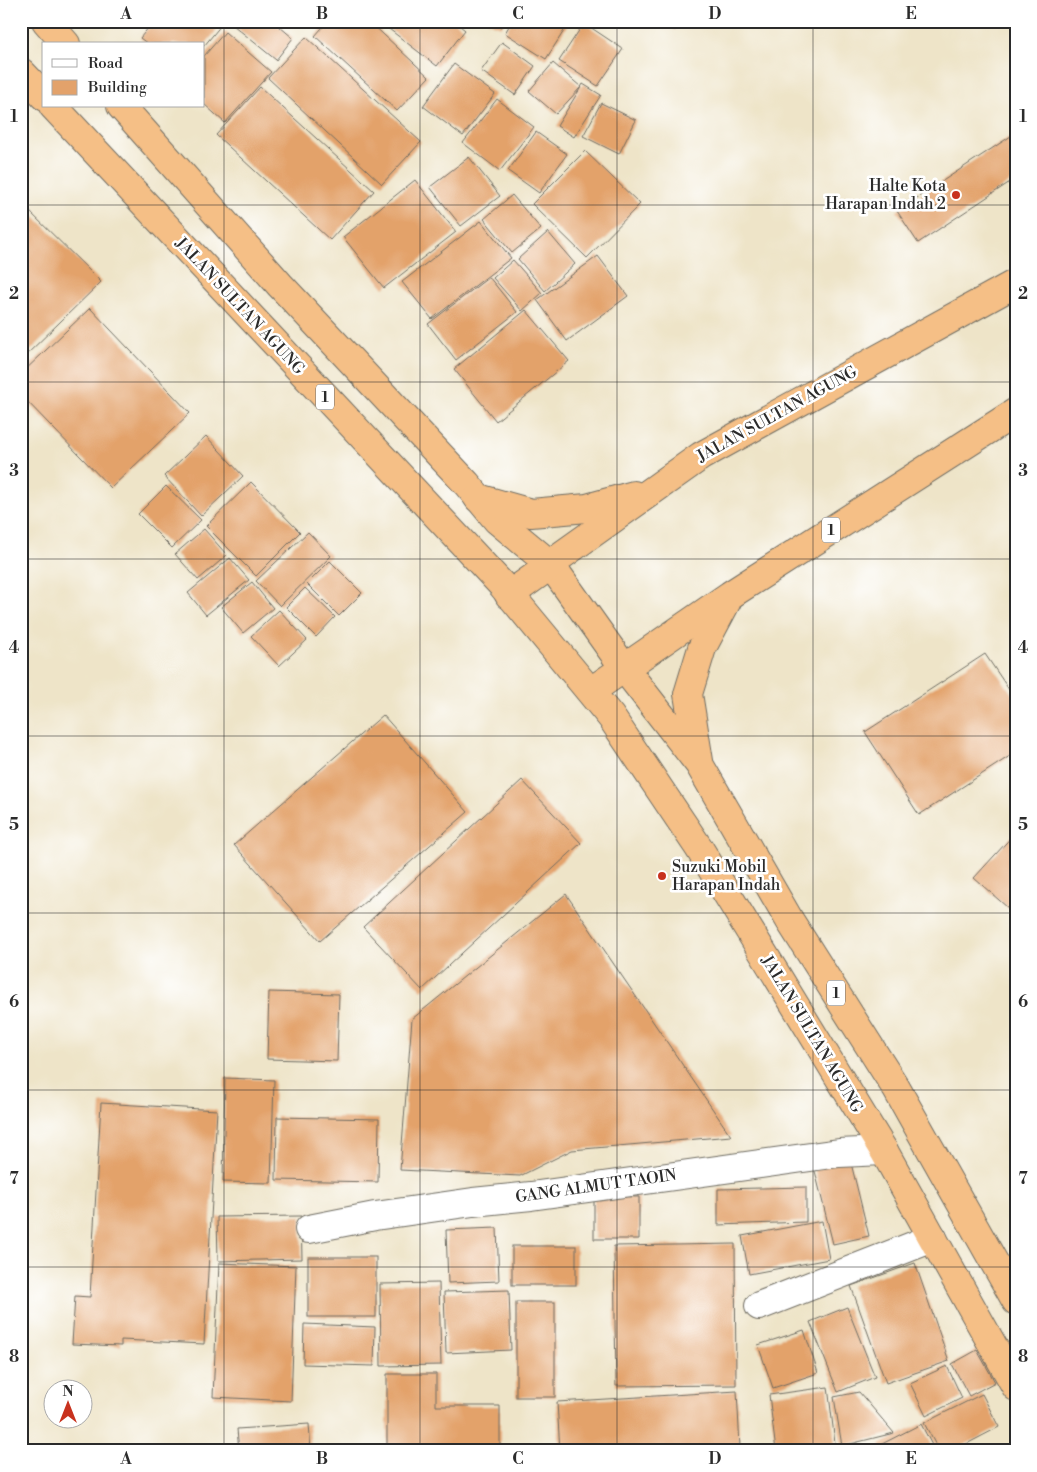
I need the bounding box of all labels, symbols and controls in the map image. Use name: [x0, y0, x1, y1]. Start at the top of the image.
text: A: [119, 4, 132, 24]
text: B: [316, 4, 328, 24]
text: C: [512, 4, 524, 24]
text: D: [709, 4, 722, 24]
text: E: [905, 4, 917, 24]
legend: [42, 42, 205, 108]
text: Road: [88, 54, 123, 73]
text: Building: [87, 78, 147, 97]
text: 1: [10, 107, 18, 127]
text: 1: [1019, 107, 1027, 127]
place label: Halte Kota Harapan Indah 2: [825, 176, 947, 214]
marker: Halte Kota Harapan Indah 2: [950, 189, 962, 201]
street label: JALAN SULTAN AGUNG: [171, 233, 309, 379]
text: 2: [9, 284, 19, 304]
text: 2: [1018, 284, 1028, 304]
street label: JALAN SULTAN AGUNG: [693, 362, 861, 467]
road number: 1: [316, 384, 334, 410]
text: 3: [9, 461, 19, 481]
text: 3: [1018, 461, 1028, 481]
road number: 1: [822, 518, 840, 542]
text: 4: [9, 638, 20, 658]
text: 4: [1018, 638, 1029, 658]
text: 5: [9, 815, 19, 835]
text: 5: [1018, 815, 1028, 835]
place label: Suzuki Mobil Harapan Indah: [672, 857, 781, 895]
marker: Suzuki Mobil Harapan Indah: [656, 870, 668, 882]
street label: JALAN SULTAN AGUNG: [757, 951, 867, 1117]
road number: 1: [827, 980, 845, 1006]
text: 6: [9, 992, 19, 1012]
text: 6: [1018, 992, 1028, 1012]
street label: GANG ALMUT TAOIN: [514, 1165, 678, 1207]
text: 7: [9, 1169, 19, 1189]
text: 7: [1018, 1169, 1028, 1189]
text: 8: [9, 1347, 19, 1367]
text: 8: [1018, 1347, 1028, 1367]
north arrow: [42, 1380, 92, 1430]
text: N: [62, 1383, 74, 1401]
text: A: [119, 1449, 132, 1469]
text: B: [316, 1449, 328, 1469]
text: C: [512, 1449, 524, 1469]
text: D: [709, 1449, 722, 1469]
text: E: [905, 1449, 917, 1469]

